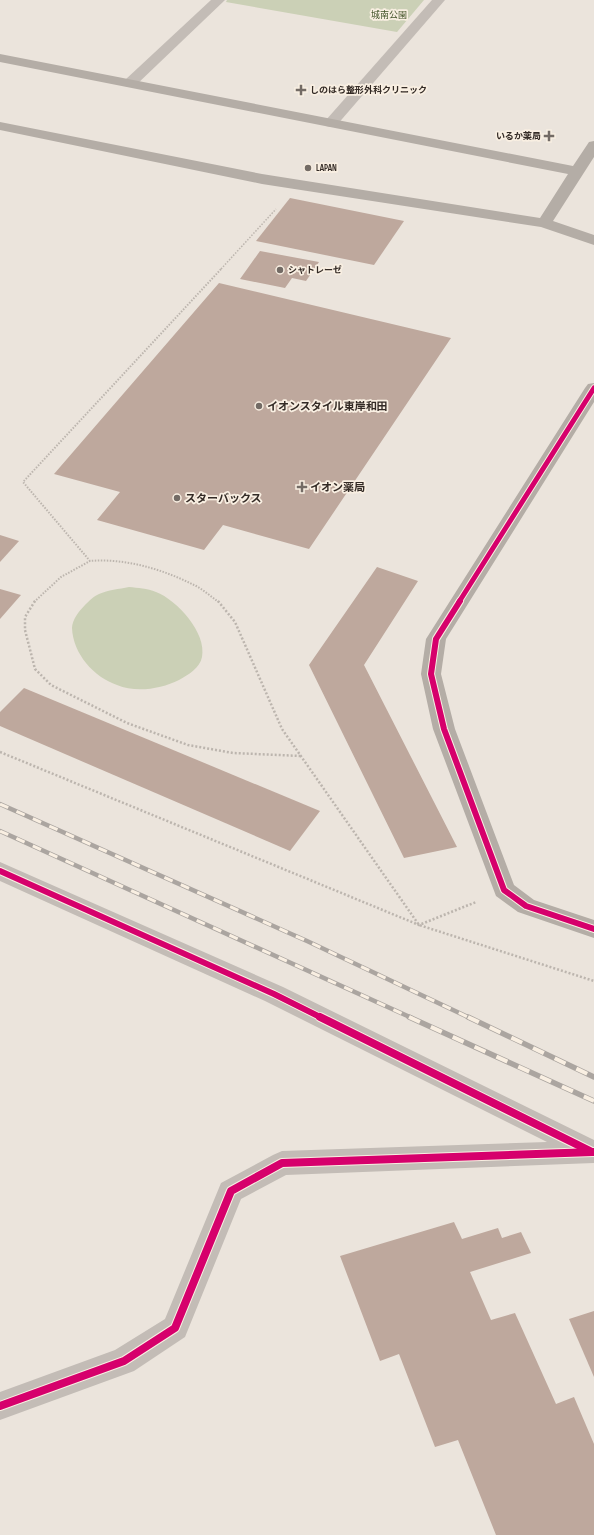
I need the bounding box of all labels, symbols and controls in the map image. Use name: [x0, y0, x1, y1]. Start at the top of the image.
park label: 城南公園: [371, 10, 407, 21]
marker: しのはら整形外科クリニック: [295, 84, 307, 96]
place label: しのはら整形外科クリニック: [310, 85, 427, 96]
place label: いるか薬局: [496, 131, 541, 142]
marker: いるか薬局: [544, 131, 554, 141]
marker: LAPAN: [303, 163, 313, 173]
place label: LAPAN: [316, 163, 337, 174]
marker: シャトレーゼ: [275, 265, 285, 275]
place label: シャトレーゼ: [288, 265, 342, 276]
place label: イオンスタイル東岸和田: [267, 400, 388, 413]
marker: イオンスタイル東岸和田: [254, 401, 264, 411]
place label: イオン薬局: [310, 481, 365, 494]
marker: イオン薬局: [297, 482, 307, 492]
place label: スターバックス: [185, 492, 262, 505]
marker: スターバックス: [172, 493, 182, 503]

